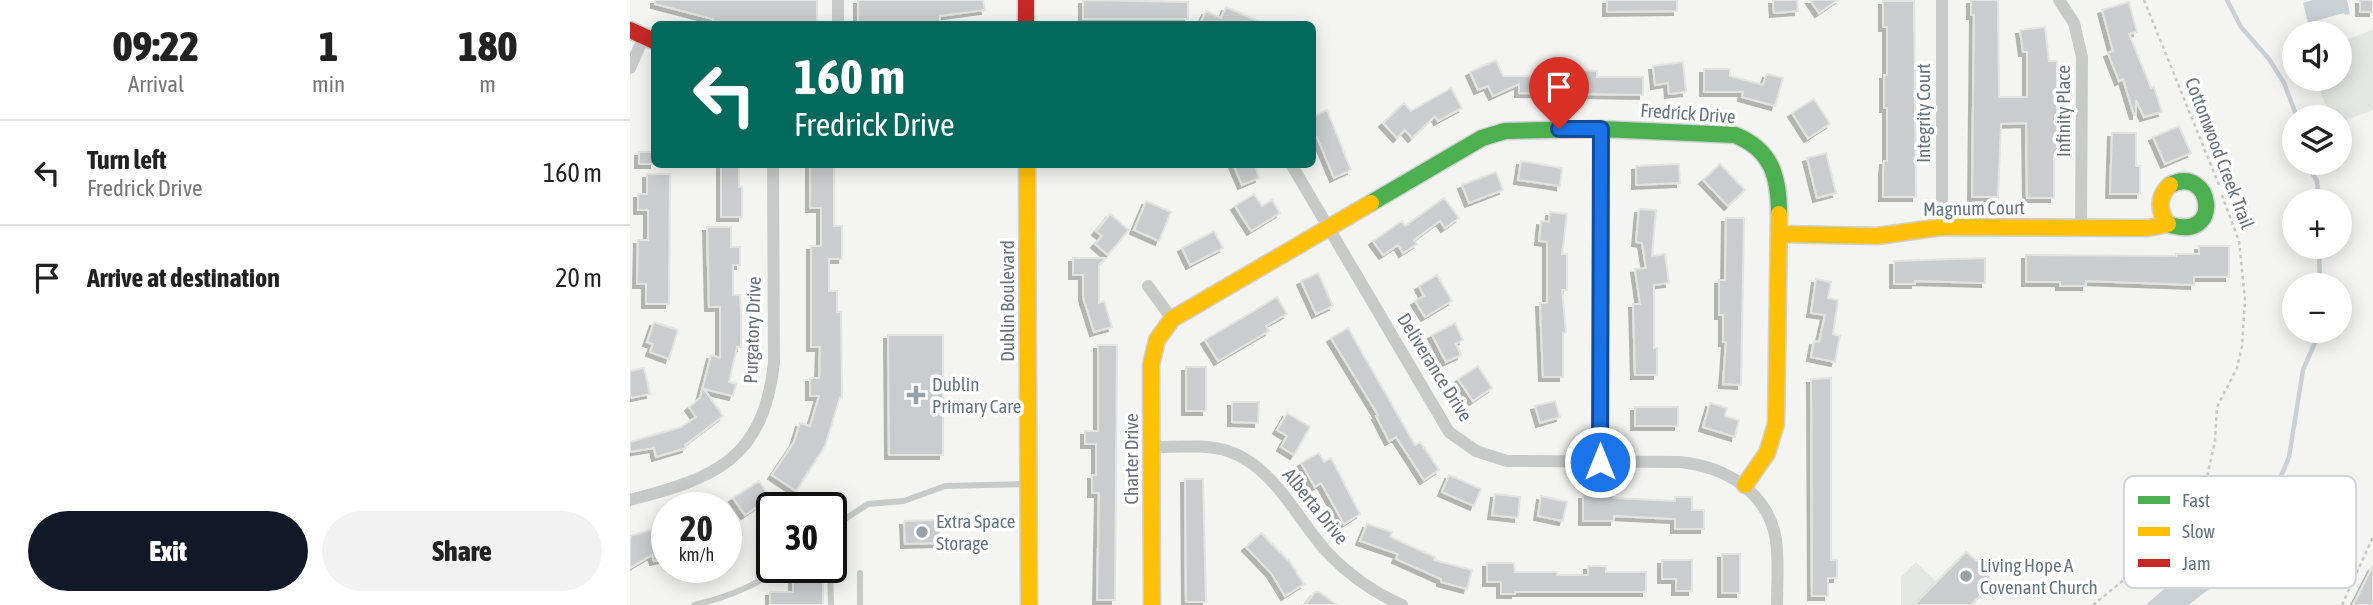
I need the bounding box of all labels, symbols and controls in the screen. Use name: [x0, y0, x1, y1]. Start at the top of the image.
map controls: [2282, 21, 2352, 343]
button: sound: [2282, 21, 2352, 91]
text: 09:22: [113, 22, 199, 70]
text: 1: [319, 22, 338, 70]
text: 180: [458, 22, 517, 70]
text: 160 m: [794, 48, 905, 104]
icon: left: [679, 49, 770, 140]
pin: [1529, 57, 1589, 129]
street label: Integrity Court: [1912, 63, 1934, 163]
street label: Infinity Place: [2052, 65, 2074, 157]
icon: arrive: [1540, 68, 1578, 106]
text: Arrival: [128, 71, 184, 97]
text: min: [312, 71, 345, 97]
text: m: [479, 71, 496, 97]
street label: Cottonwood Creek Trail: [2181, 74, 2259, 232]
street label: Fredrick Drive: [1640, 99, 1736, 127]
button: layers: [2282, 105, 2352, 175]
text: Fredrick Drive: [794, 106, 954, 143]
text: Turn left: [87, 145, 167, 175]
icon: left: [28, 154, 66, 192]
text: 160 m: [543, 158, 602, 188]
text: Fredrick Drive: [87, 175, 202, 201]
button: +: [2282, 189, 2352, 259]
street label: Magnum Court: [1923, 196, 2025, 220]
street label: Dublin Boulevard: [996, 240, 1018, 362]
icon: arrive: [28, 259, 66, 297]
text: Arrive at destination: [87, 263, 280, 293]
text: 20 m: [555, 263, 602, 293]
button: −: [2282, 273, 2352, 343]
street label: Purgatory Drive: [739, 276, 765, 384]
street label: Deliverance Drive: [1393, 309, 1477, 425]
place label: Dublin Primary Care: [932, 373, 1021, 417]
marker: Dublin Primary Care: [906, 385, 926, 405]
street label: Charter Drive: [1120, 413, 1142, 505]
position arrow: [1563, 425, 1637, 499]
street label: Alberta Drive: [1279, 464, 1353, 548]
legend: [2124, 476, 2356, 588]
text: Fast: [2182, 489, 2210, 511]
speed limit sign: 30: [756, 492, 847, 583]
text: 20: [680, 508, 713, 548]
place label: Extra Space Storage: [936, 510, 1015, 554]
button: Exit: [28, 511, 308, 591]
button: Share: [322, 511, 602, 591]
text: Slow: [2182, 520, 2216, 542]
marker: Extra Space Storage: [914, 524, 930, 540]
text: km/h: [679, 544, 714, 565]
text: Jam: [2182, 552, 2211, 574]
place label: Living Hope A Covenant Church: [1980, 554, 2098, 598]
marker: Living Hope A Covenant Church: [1958, 568, 1974, 584]

